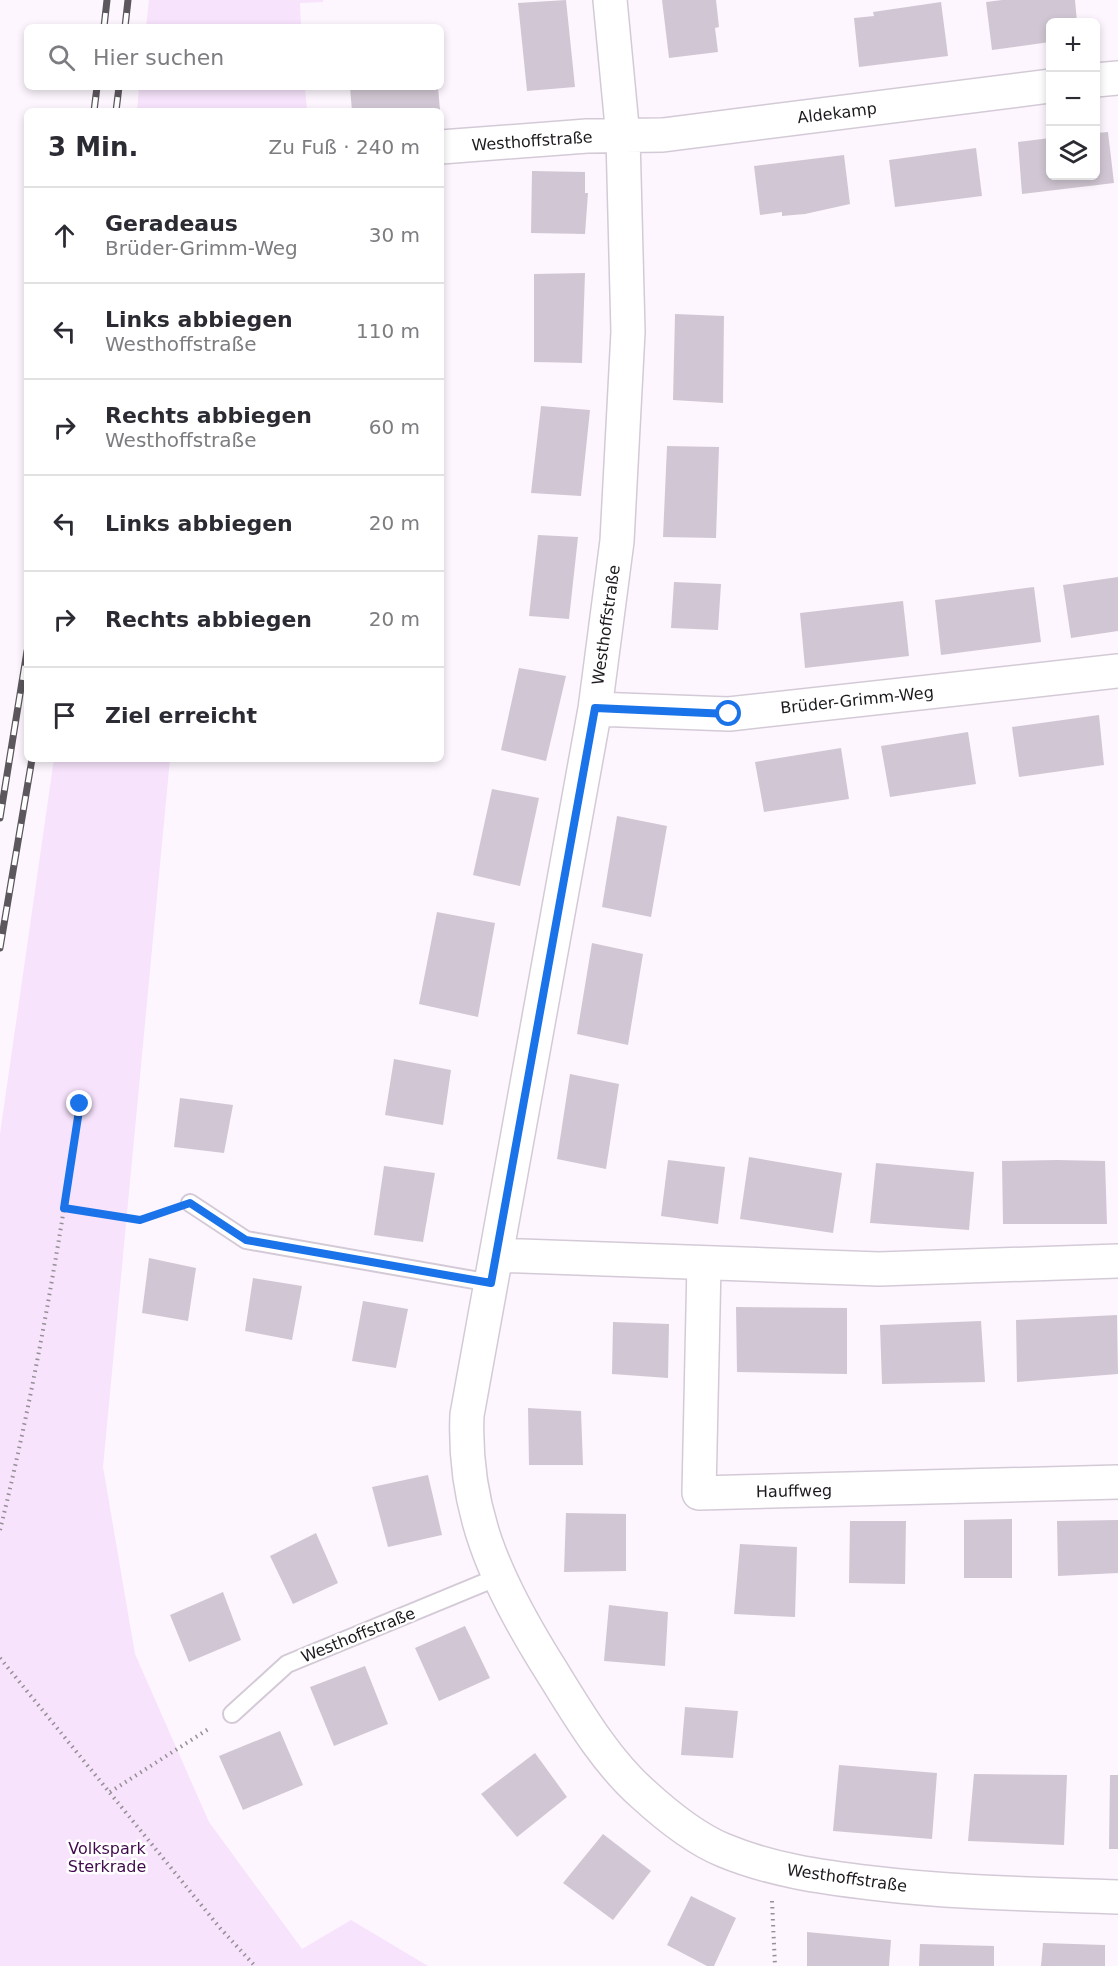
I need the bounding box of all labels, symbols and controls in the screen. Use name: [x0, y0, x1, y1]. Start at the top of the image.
map controls: [1046, 18, 1100, 180]
button: +: [1046, 18, 1100, 72]
search box: [24, 24, 444, 90]
icon: search: [45, 41, 78, 74]
text: Hier suchen: [93, 45, 224, 70]
button: −: [1046, 72, 1100, 126]
street label: Aldekamp: [796, 99, 878, 127]
button: layers: [1046, 126, 1100, 180]
street label: Westhoffstraße: [471, 127, 593, 155]
text: 3 Min.: [48, 132, 138, 162]
text: Zu Fuß · 240 m: [268, 135, 420, 159]
text: Geradeaus: [105, 211, 238, 236]
icon: ahead: [48, 219, 81, 252]
text: 30 m: [369, 223, 420, 247]
text: Brüder-Grimm-Weg: [105, 236, 298, 260]
text: Links abbiegen: [105, 307, 293, 332]
icon: left: [48, 315, 81, 348]
text: 110 m: [356, 319, 420, 343]
text: Westhoffstraße: [105, 332, 257, 356]
text: Rechts abbiegen: [105, 403, 312, 428]
icon: right: [48, 411, 81, 444]
text: 60 m: [369, 415, 420, 439]
text: Westhoffstraße: [105, 428, 257, 452]
icon: left: [48, 507, 81, 540]
text: Links abbiegen: [105, 511, 293, 536]
text: 20 m: [369, 511, 420, 535]
street label: Westhoffstraße: [588, 564, 624, 686]
icon: right: [48, 603, 81, 636]
text: Rechts abbiegen: [105, 607, 312, 632]
text: 20 m: [369, 607, 420, 631]
street label: Brüder-Grimm-Weg: [779, 682, 935, 718]
icon: arrive: [48, 699, 81, 732]
route start: [715, 700, 741, 726]
text: Ziel erreicht: [105, 703, 257, 728]
route end: [66, 1090, 92, 1116]
street label: Hauffweg: [756, 1481, 832, 1501]
street label: Westhoffstraße: [298, 1603, 418, 1667]
park label: Volkspark Sterkrade: [68, 1839, 146, 1876]
street label: Westhoffstraße: [786, 1860, 908, 1896]

